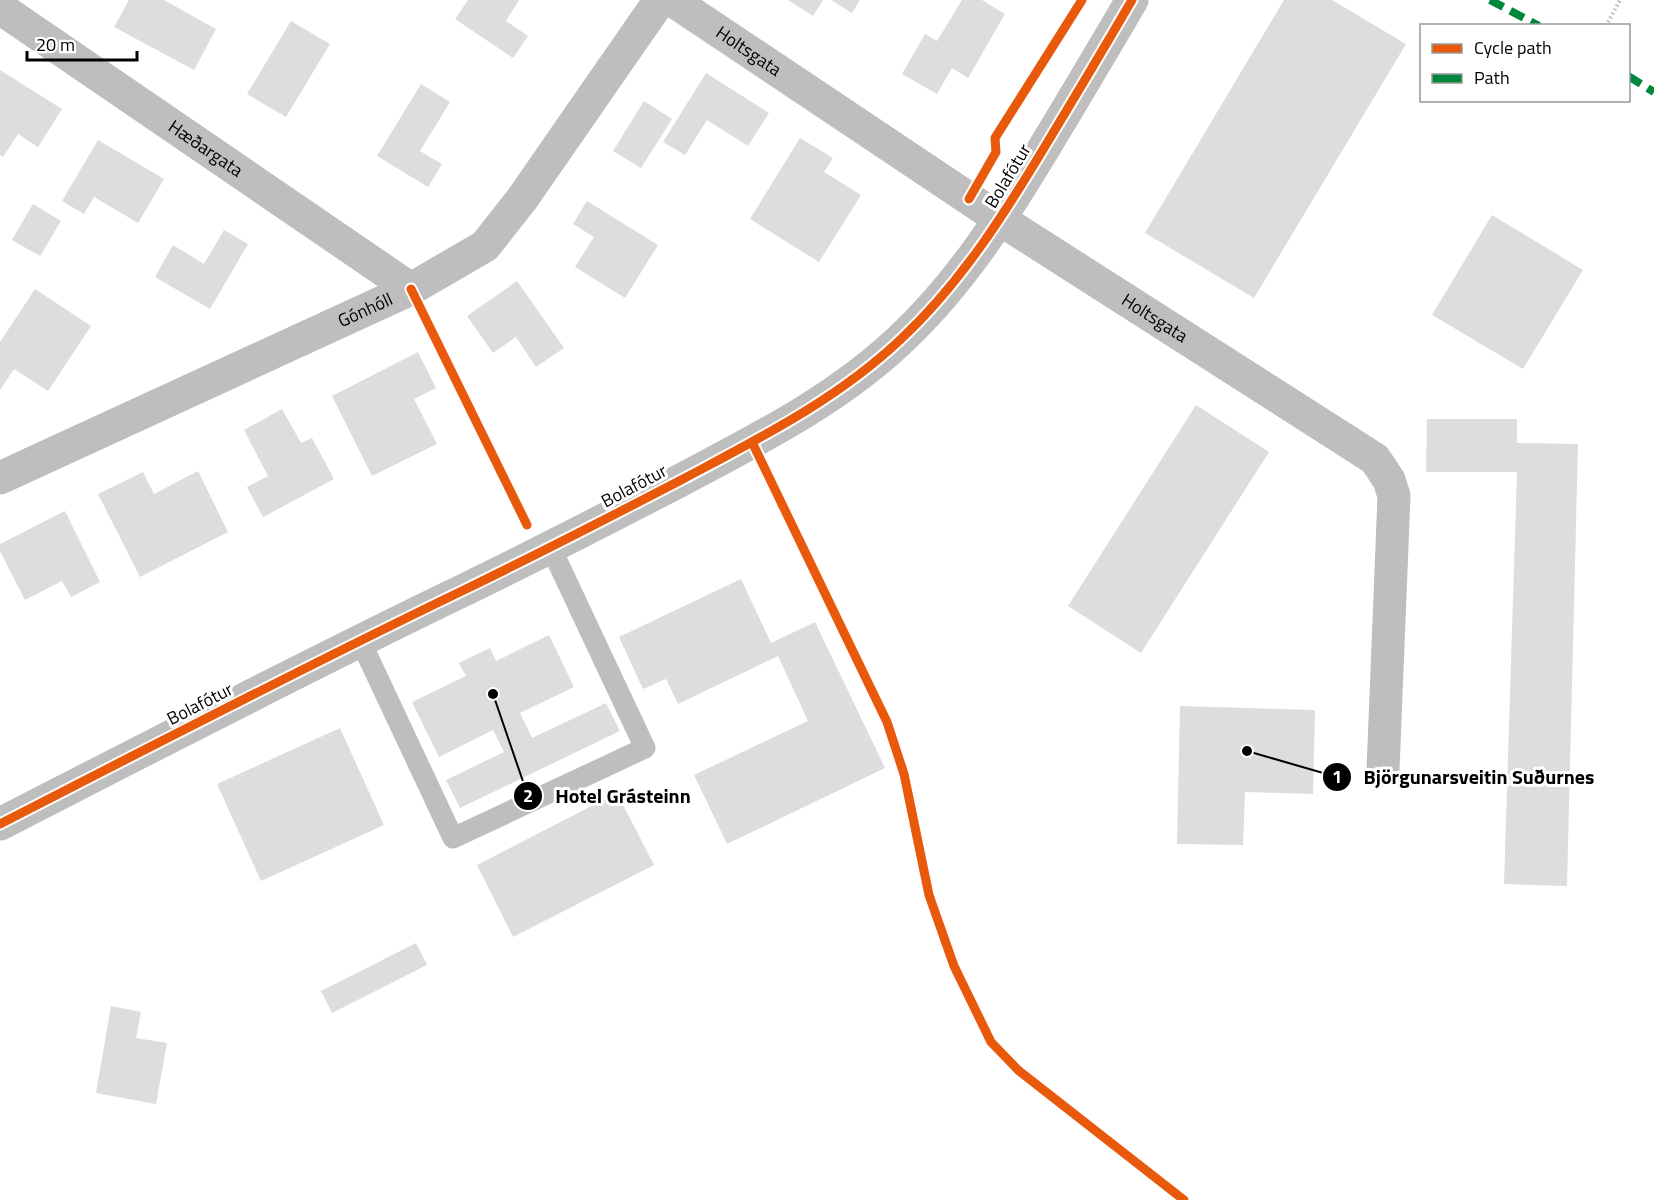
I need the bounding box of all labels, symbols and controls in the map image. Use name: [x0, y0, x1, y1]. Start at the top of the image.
street label: Holtsgata: [710, 19, 787, 83]
scale bar: [27, 24, 136, 62]
legend: [1420, 24, 1630, 102]
text: 20 m: [36, 31, 75, 58]
text: Cycle path: [1474, 34, 1552, 61]
text: Path: [1474, 64, 1510, 91]
street label: Hæðargata: [163, 113, 249, 183]
street label: Bolafótur: [978, 138, 1037, 213]
street label: Gónhóll: [333, 285, 397, 334]
street label: Holtsgata: [1116, 286, 1193, 349]
street label: Bolafótur: [596, 457, 671, 514]
street label: Bolafótur: [162, 675, 238, 732]
callout: Björgunarsveitin Suðurnes: [1322, 758, 1607, 796]
text: Björgunarsveitin Suðurnes: [1364, 761, 1594, 792]
text: 1: [1332, 763, 1342, 790]
callout: Hotel Grásteinn: [513, 777, 703, 815]
text: Hotel Grásteinn: [555, 780, 691, 811]
text: 2: [523, 782, 533, 809]

